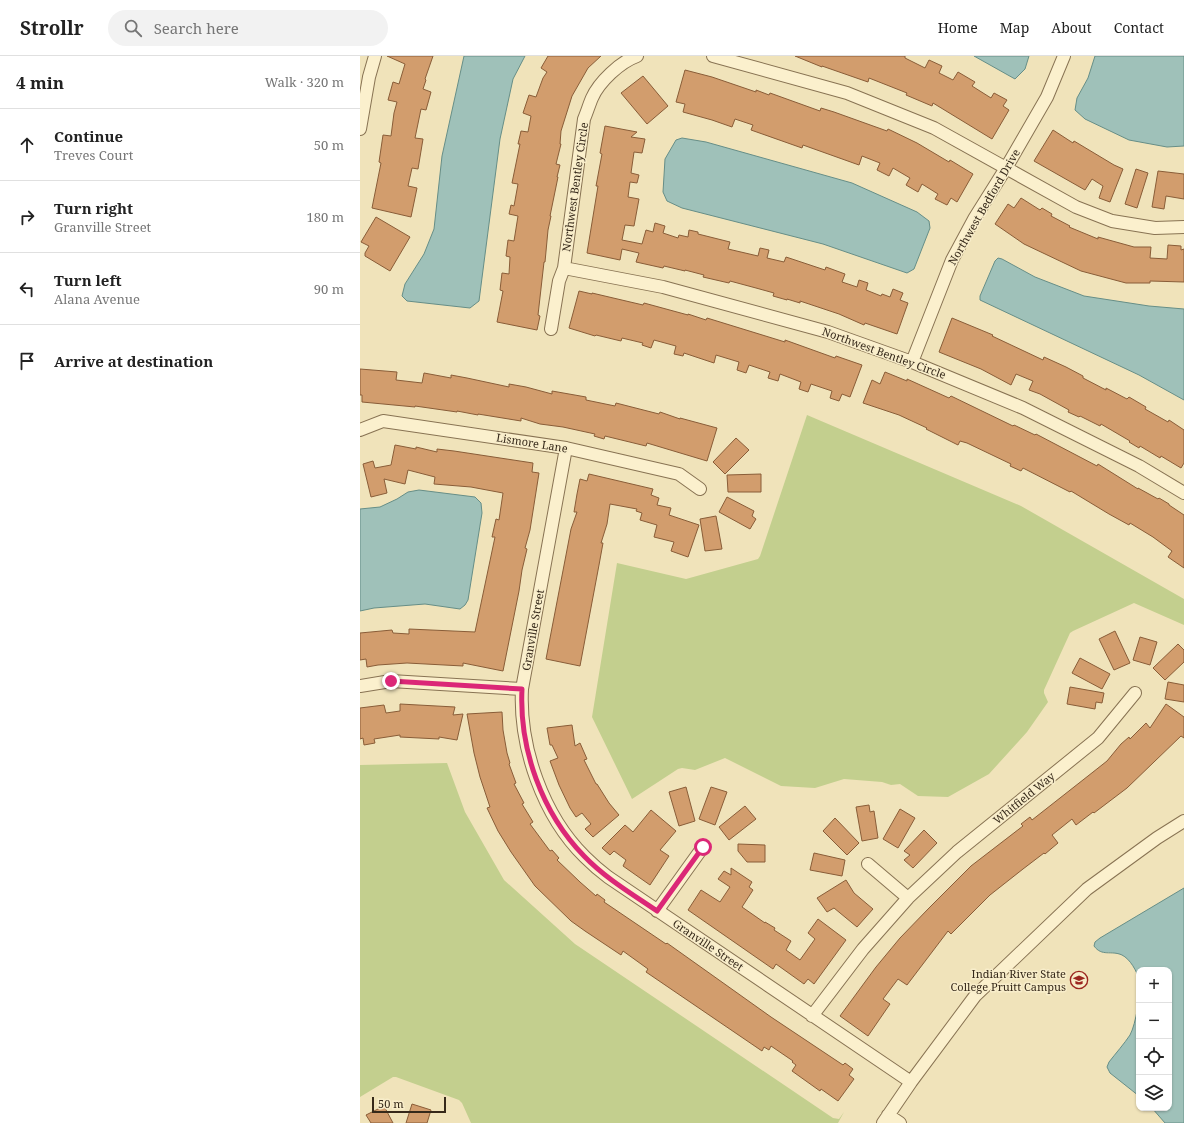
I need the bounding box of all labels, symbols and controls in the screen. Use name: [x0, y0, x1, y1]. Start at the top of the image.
search box: [108, 10, 388, 46]
text: Strollr: [20, 15, 84, 41]
icon: search: [122, 17, 144, 39]
text: Search here: [154, 18, 239, 38]
text: Home: [938, 18, 978, 37]
text: Map: [1000, 18, 1029, 37]
text: About: [1051, 18, 1092, 37]
text: Contact: [1114, 18, 1164, 37]
text: 4 min: [16, 71, 64, 94]
text: Walk · 320 m: [265, 73, 344, 91]
street label: Northwest Bentley Circle: [558, 121, 591, 253]
text: Continue: [54, 126, 123, 146]
icon: ahead: [16, 134, 38, 156]
text: 50 m: [314, 136, 344, 154]
text: Treves Court: [54, 146, 133, 164]
street label: Northwest Bedford Drive: [944, 146, 1023, 268]
text: Turn right: [54, 198, 133, 218]
icon: right: [16, 206, 38, 228]
text: 180 m: [307, 208, 344, 226]
text: Granville Street: [54, 218, 151, 236]
text: Turn left: [54, 270, 122, 290]
icon: left: [16, 278, 38, 300]
text: 90 m: [314, 280, 344, 298]
text: Alana Avenue: [54, 290, 140, 308]
street label: Northwest Bentley Circle: [820, 323, 948, 382]
icon: arrive: [16, 350, 38, 372]
text: Arrive at destination: [54, 351, 213, 371]
street label: Lismore Lane: [495, 429, 569, 456]
street label: Granville Street: [518, 588, 547, 672]
route end: [382, 672, 400, 690]
street label: Whitfield Way: [990, 768, 1058, 827]
route start: [694, 838, 712, 856]
street label: Granville Street: [670, 915, 747, 974]
place label: Indian River State College Pruitt Campus: [951, 966, 1066, 994]
map controls: [1136, 967, 1172, 1111]
button: +: [1136, 967, 1172, 1003]
school or university icon: Indian River State College Pruitt Campus: [1069, 970, 1089, 990]
button: −: [1136, 1003, 1172, 1039]
button: locate: [1136, 1039, 1172, 1075]
button: layers: [1136, 1075, 1172, 1111]
scale bar: [372, 1095, 446, 1114]
text: 50 m: [378, 1096, 404, 1111]

